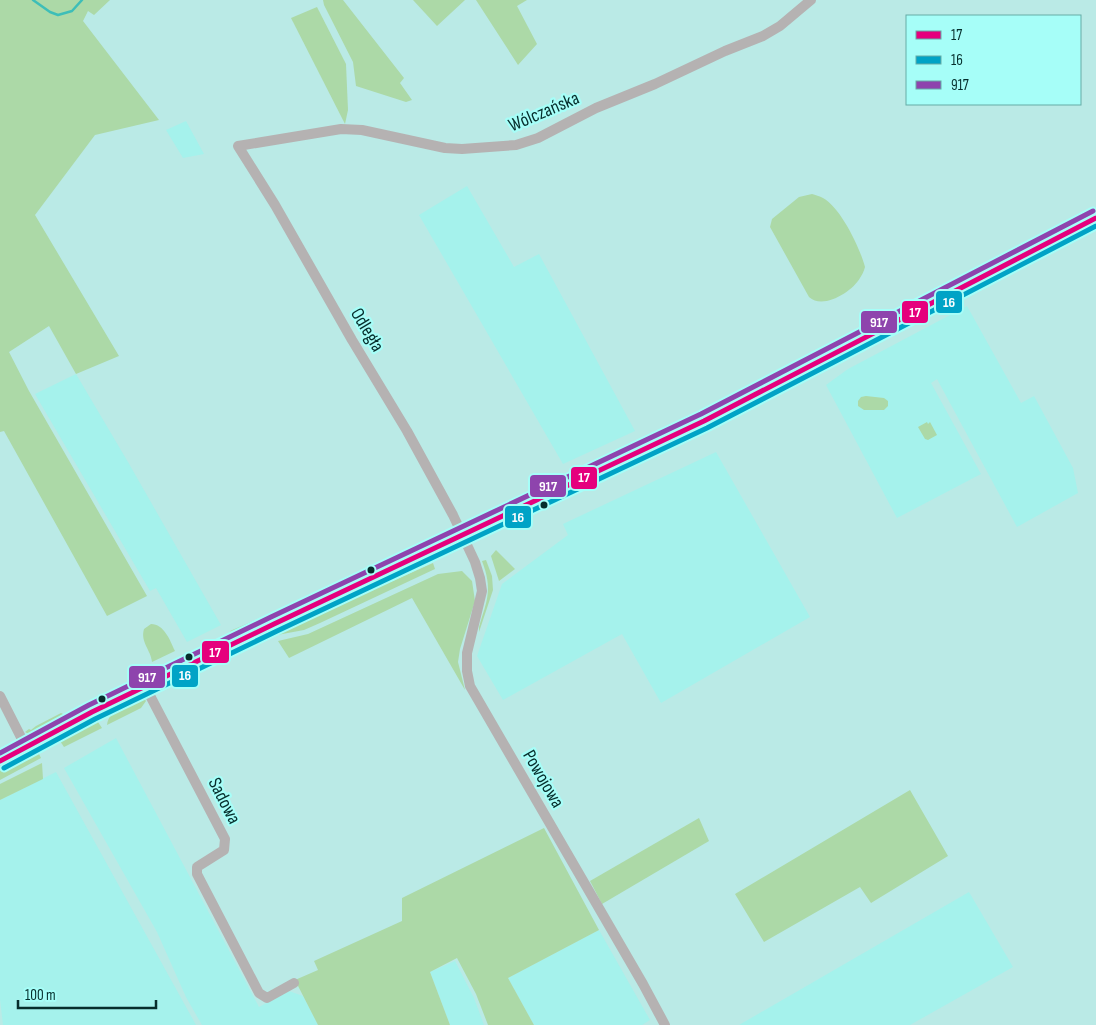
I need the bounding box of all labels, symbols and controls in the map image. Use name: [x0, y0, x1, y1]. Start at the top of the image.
legend: [906, 15, 1081, 105]
text: 17: [951, 26, 962, 45]
text: 16: [951, 51, 963, 70]
text: 917: [951, 76, 969, 95]
street label: Wólczańska: [505, 87, 583, 137]
line badge: 16: [935, 290, 963, 314]
text: 16: [943, 294, 955, 311]
line badge: 17: [901, 300, 929, 324]
street label: Odległa: [345, 304, 389, 356]
text: 17: [909, 304, 922, 321]
line badge: 917: [860, 310, 898, 334]
text: 917: [870, 314, 889, 331]
line badge: 17: [570, 466, 598, 490]
text: 17: [578, 469, 591, 486]
line badge: 917: [529, 474, 567, 498]
text: 917: [539, 478, 558, 495]
unlabelled marker: [539, 500, 549, 510]
line badge: 16: [504, 505, 532, 529]
text: 16: [512, 509, 524, 526]
unlabelled marker: [366, 565, 376, 575]
line badge: 17: [201, 640, 230, 664]
text: 17: [209, 644, 222, 661]
unlabelled marker: [184, 652, 194, 662]
line badge: 16: [171, 664, 199, 688]
line badge: 917: [128, 665, 166, 689]
text: 16: [179, 667, 191, 684]
text: 917: [138, 669, 157, 686]
unlabelled marker: [97, 694, 107, 704]
street label: Powojowa: [517, 746, 569, 812]
street label: Sadowa: [203, 774, 245, 828]
scale bar: [18, 978, 155, 1010]
text: 100 m: [25, 986, 56, 1005]

